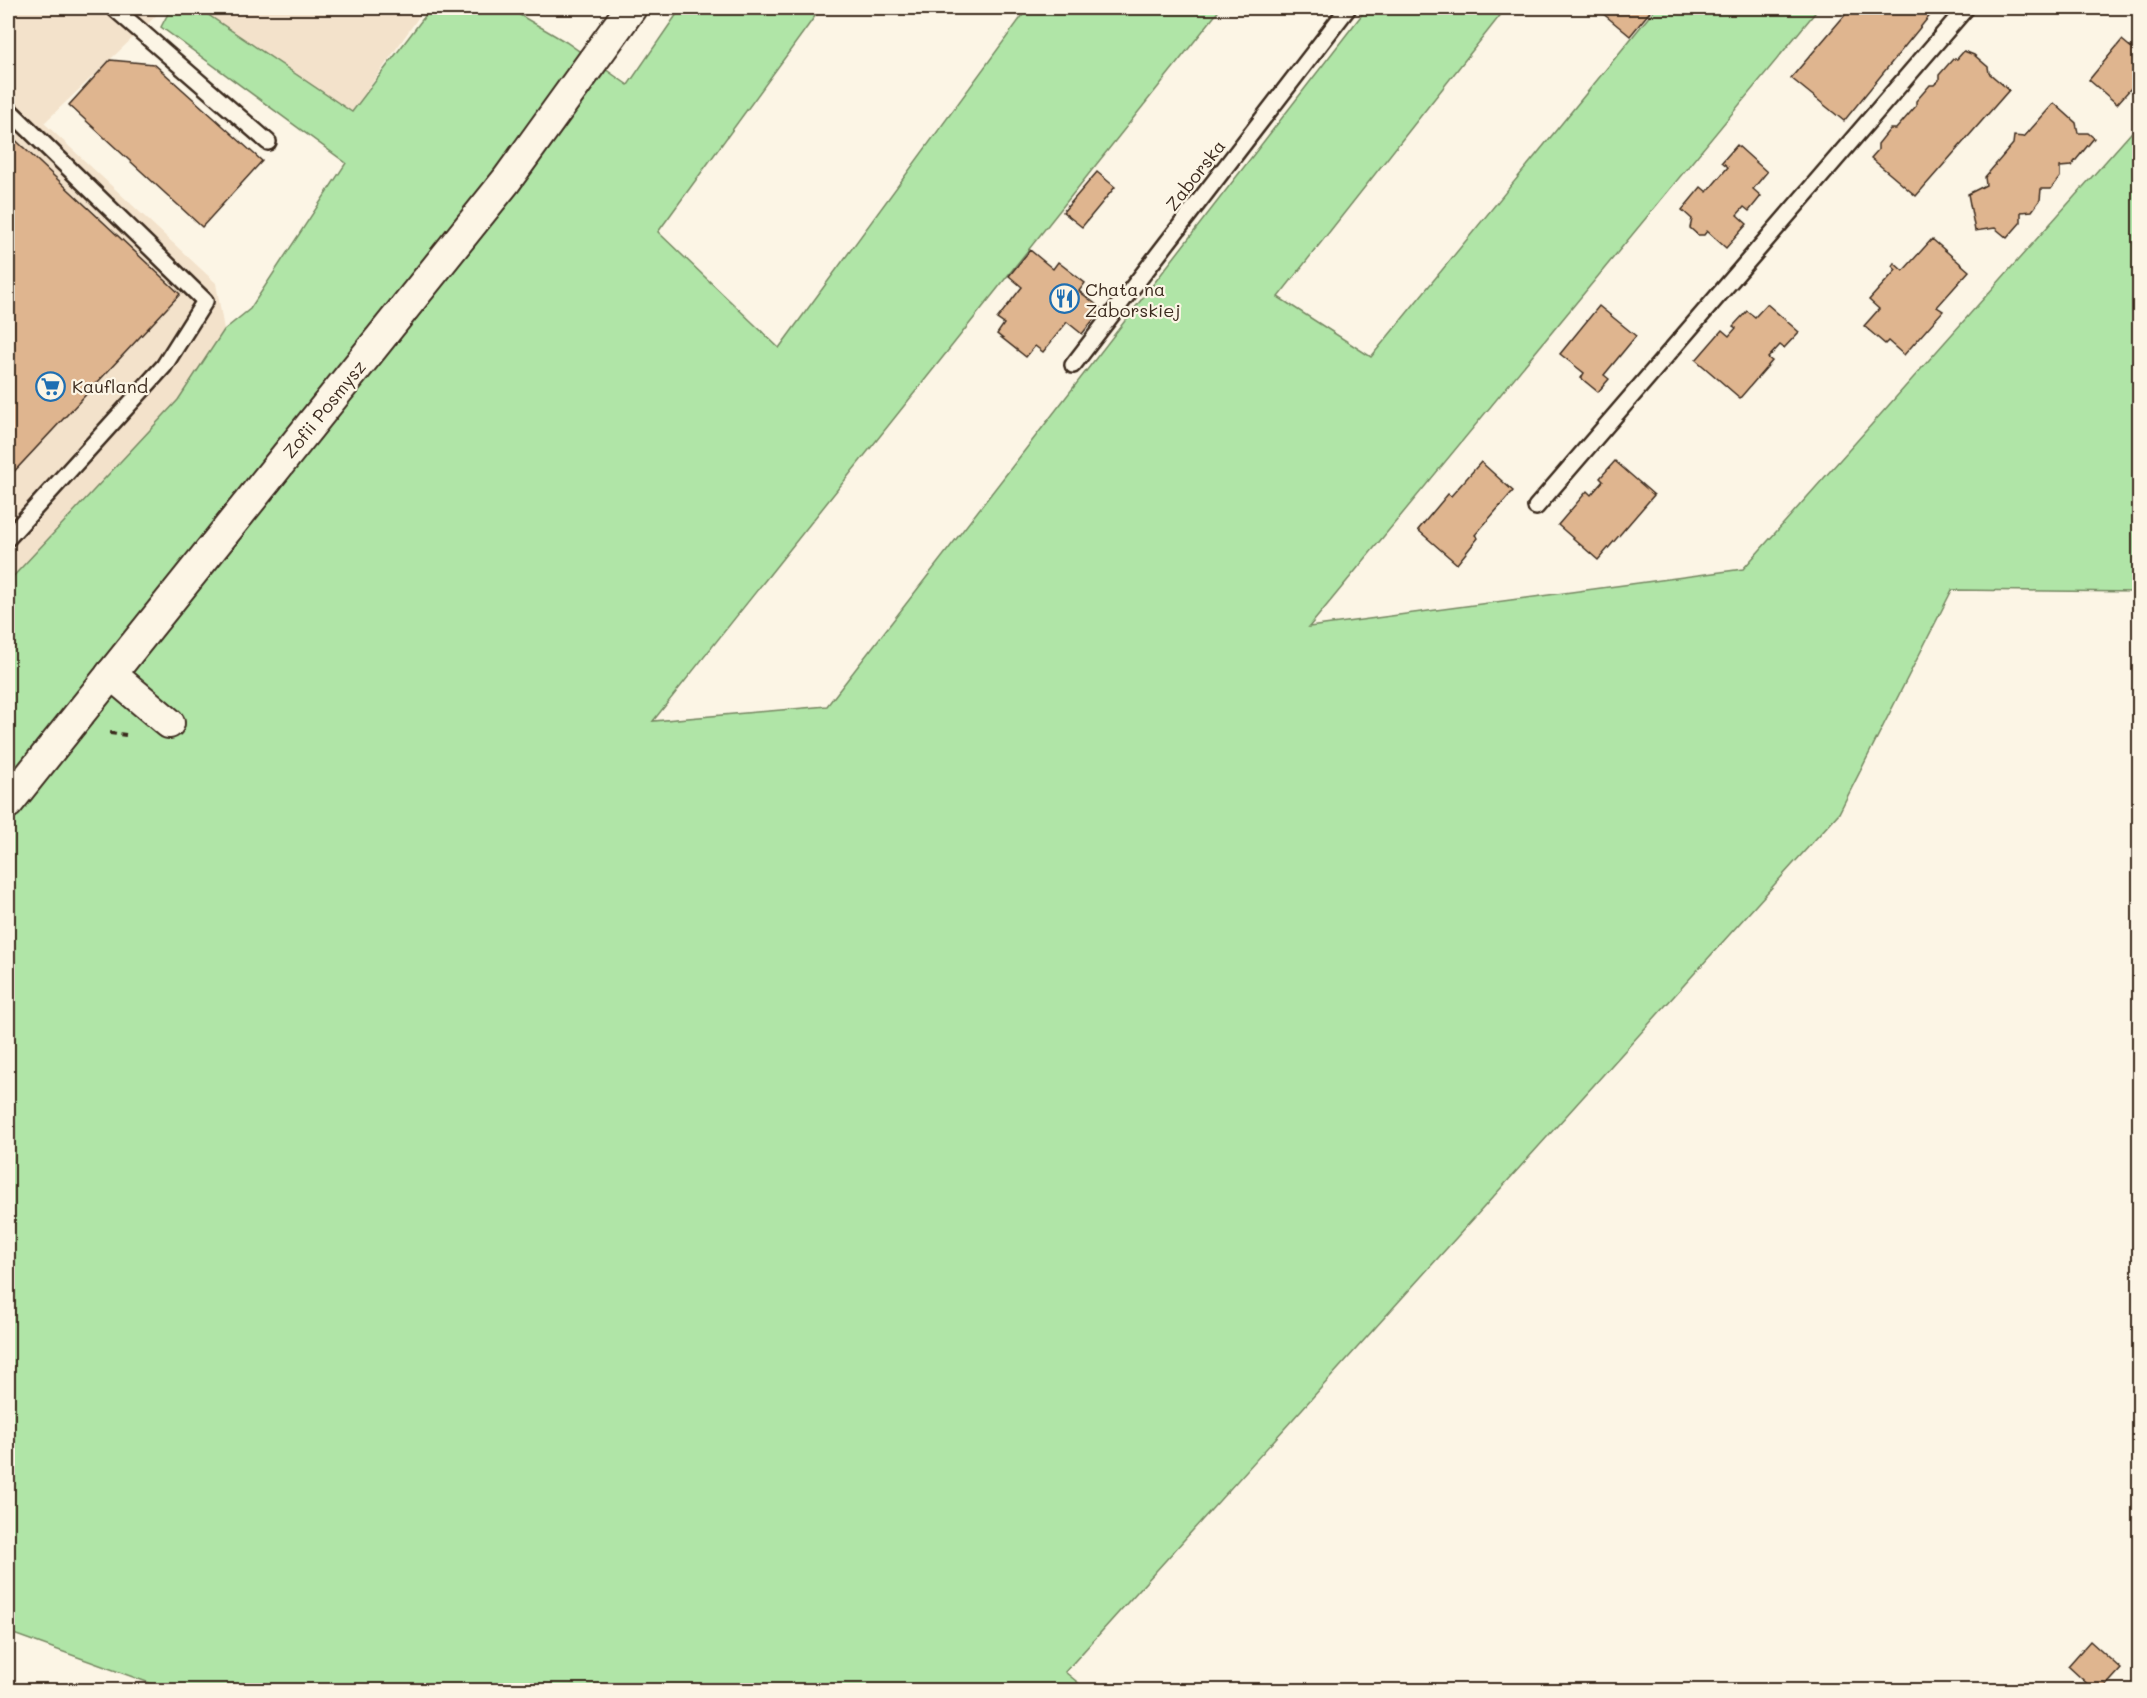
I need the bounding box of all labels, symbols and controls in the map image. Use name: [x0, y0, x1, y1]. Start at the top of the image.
street label: Zaborska: [1160, 135, 1230, 215]
place label: Chata na Zaborskiej: [1085, 277, 1181, 322]
restaurant icon: Chata na Zaborskiej: [1048, 283, 1080, 315]
street label: Zofii Posmysz: [277, 355, 371, 463]
supermarket icon: Kaufland: [35, 370, 67, 402]
place label: Kaufland: [72, 374, 148, 398]

